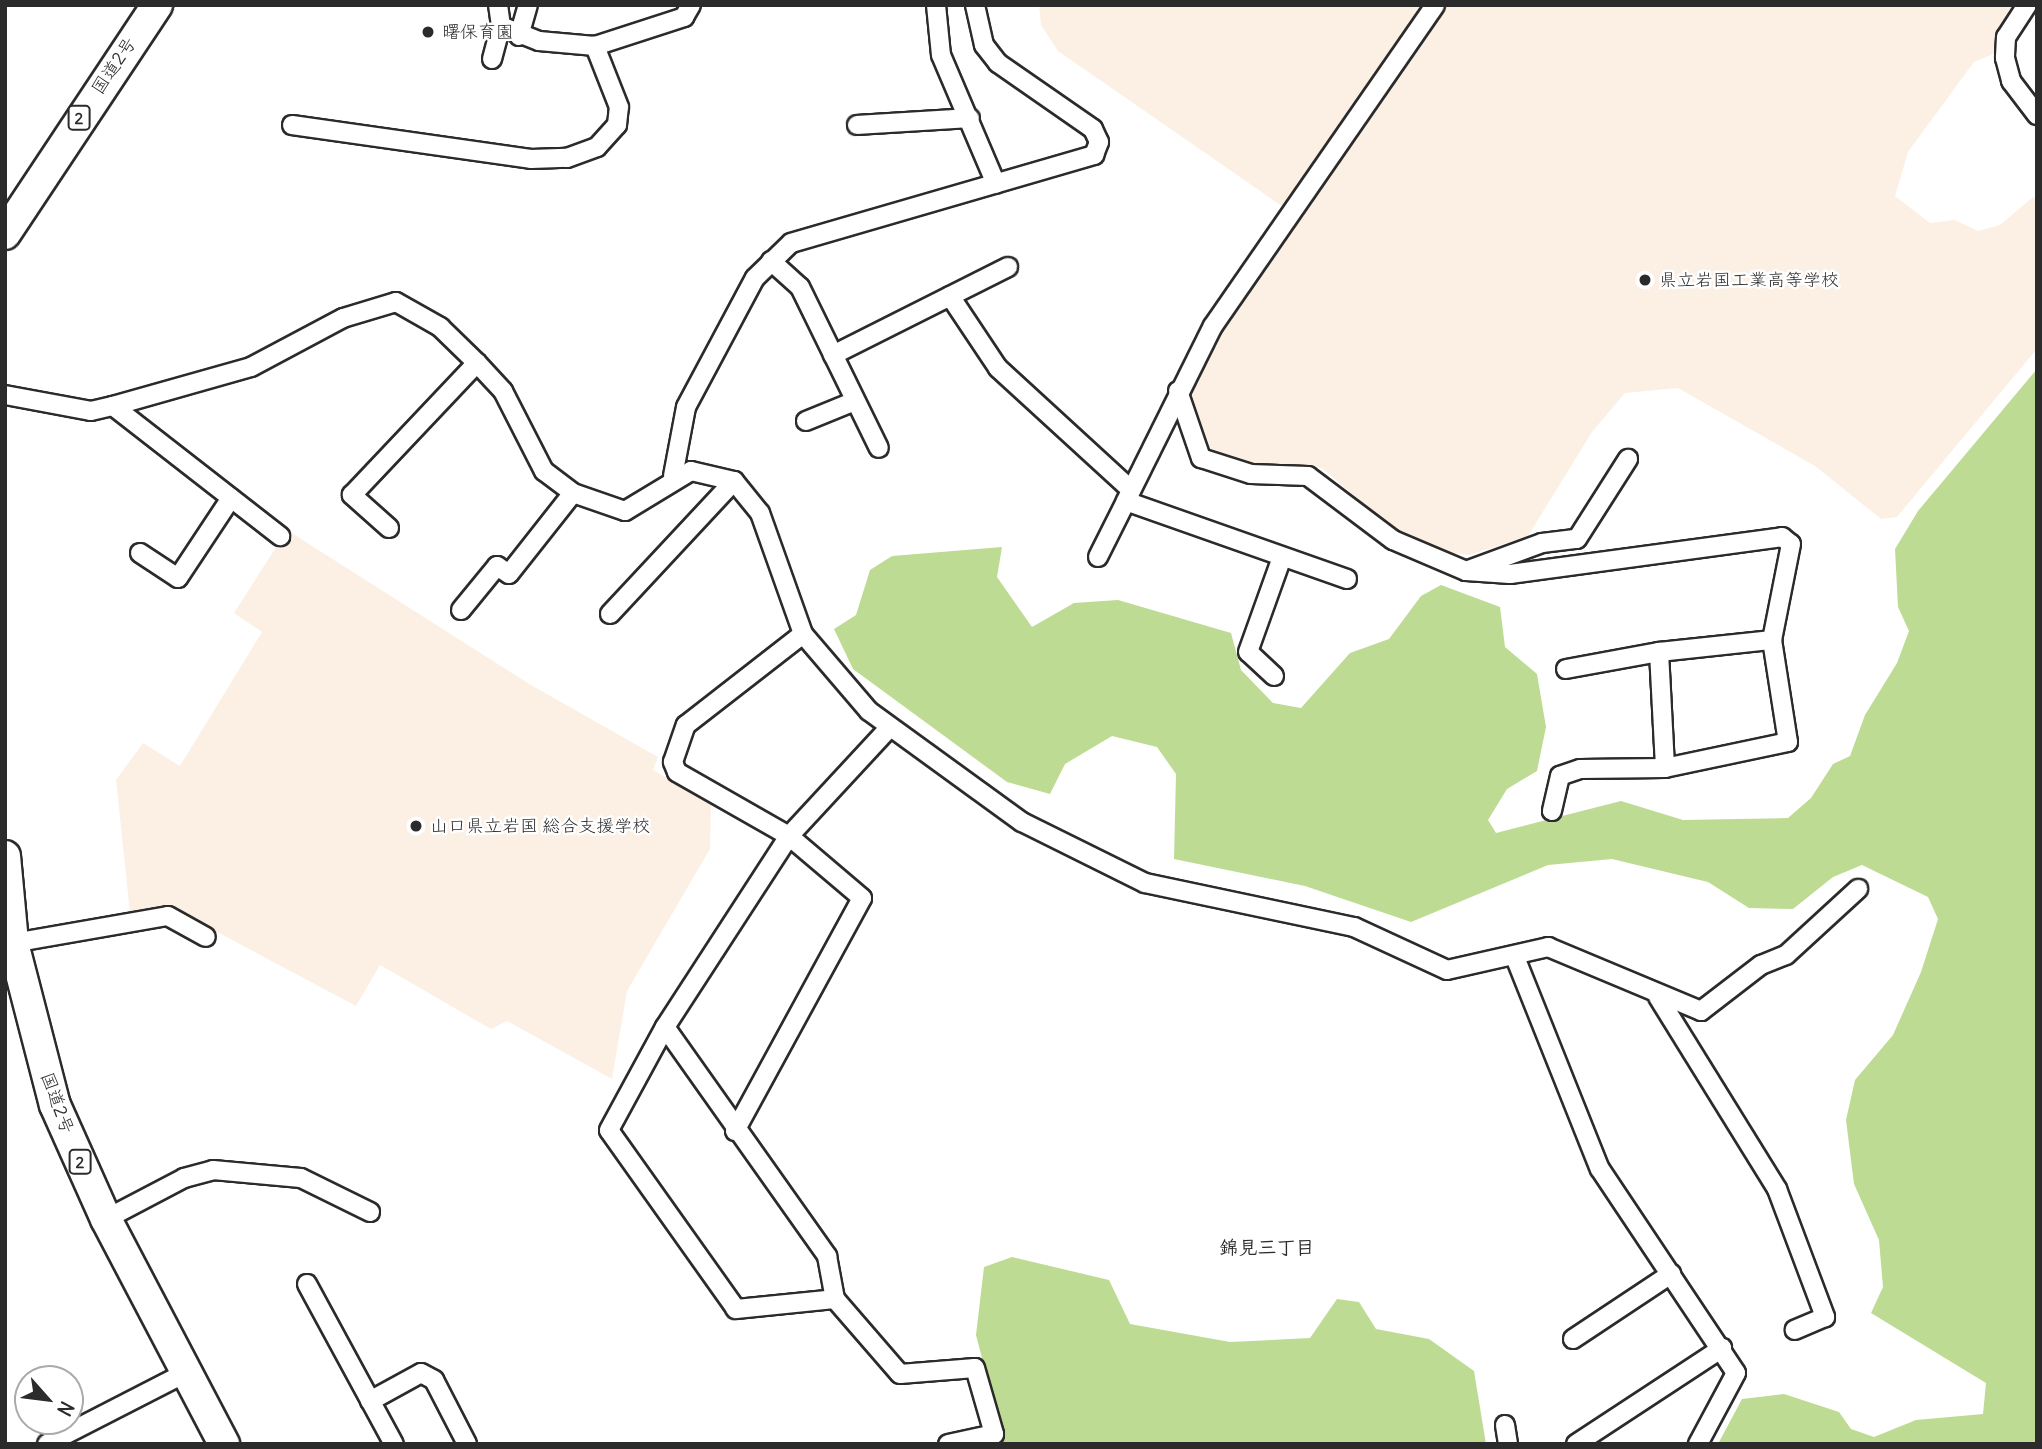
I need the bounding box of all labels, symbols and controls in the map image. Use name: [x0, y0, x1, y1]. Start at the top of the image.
place label: 曙保育園: [442, 21, 514, 43]
marker: 曙保育園: [420, 24, 436, 40]
street label: 国道2号: [87, 33, 141, 99]
road number: 2: [67, 106, 91, 130]
place label: 県立岩国工業高等学校: [1659, 269, 1839, 291]
marker: 県立岩国工業高等学校: [1637, 272, 1653, 288]
place label: 山口県立岩国 総合支援学校: [430, 815, 650, 837]
marker: 山口県立岩国 総合支援学校: [408, 818, 424, 834]
street label: 国道2号: [36, 1069, 78, 1137]
road number: 2: [68, 1150, 92, 1174]
district label: 錦見三丁目: [1220, 1237, 1314, 1259]
north arrow: [14, 1365, 84, 1435]
text: N: [52, 1397, 79, 1420]

